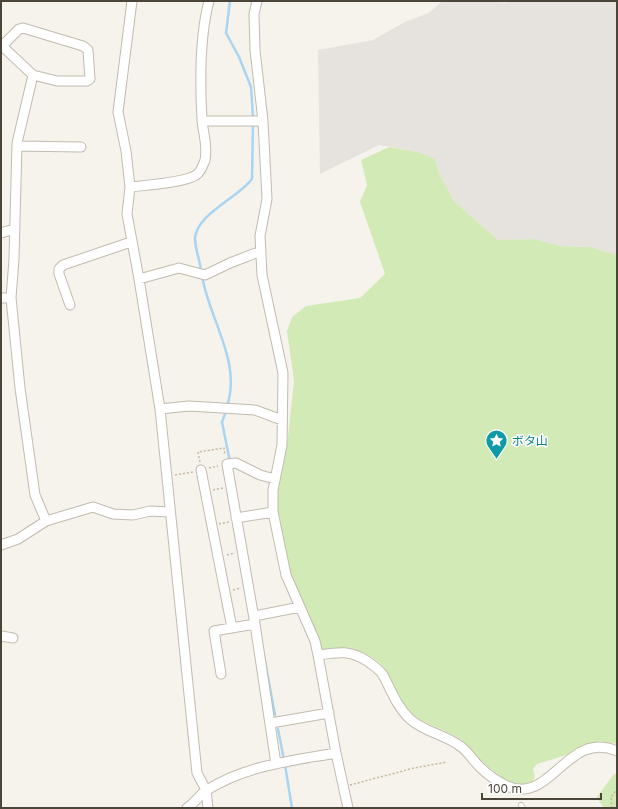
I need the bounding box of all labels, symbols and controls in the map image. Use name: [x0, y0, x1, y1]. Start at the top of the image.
place icon: ボタ山: [484, 427, 510, 460]
place label: ボタ山: [512, 433, 548, 448]
scale bar: [482, 775, 601, 801]
text: 100 m: [488, 781, 522, 796]

